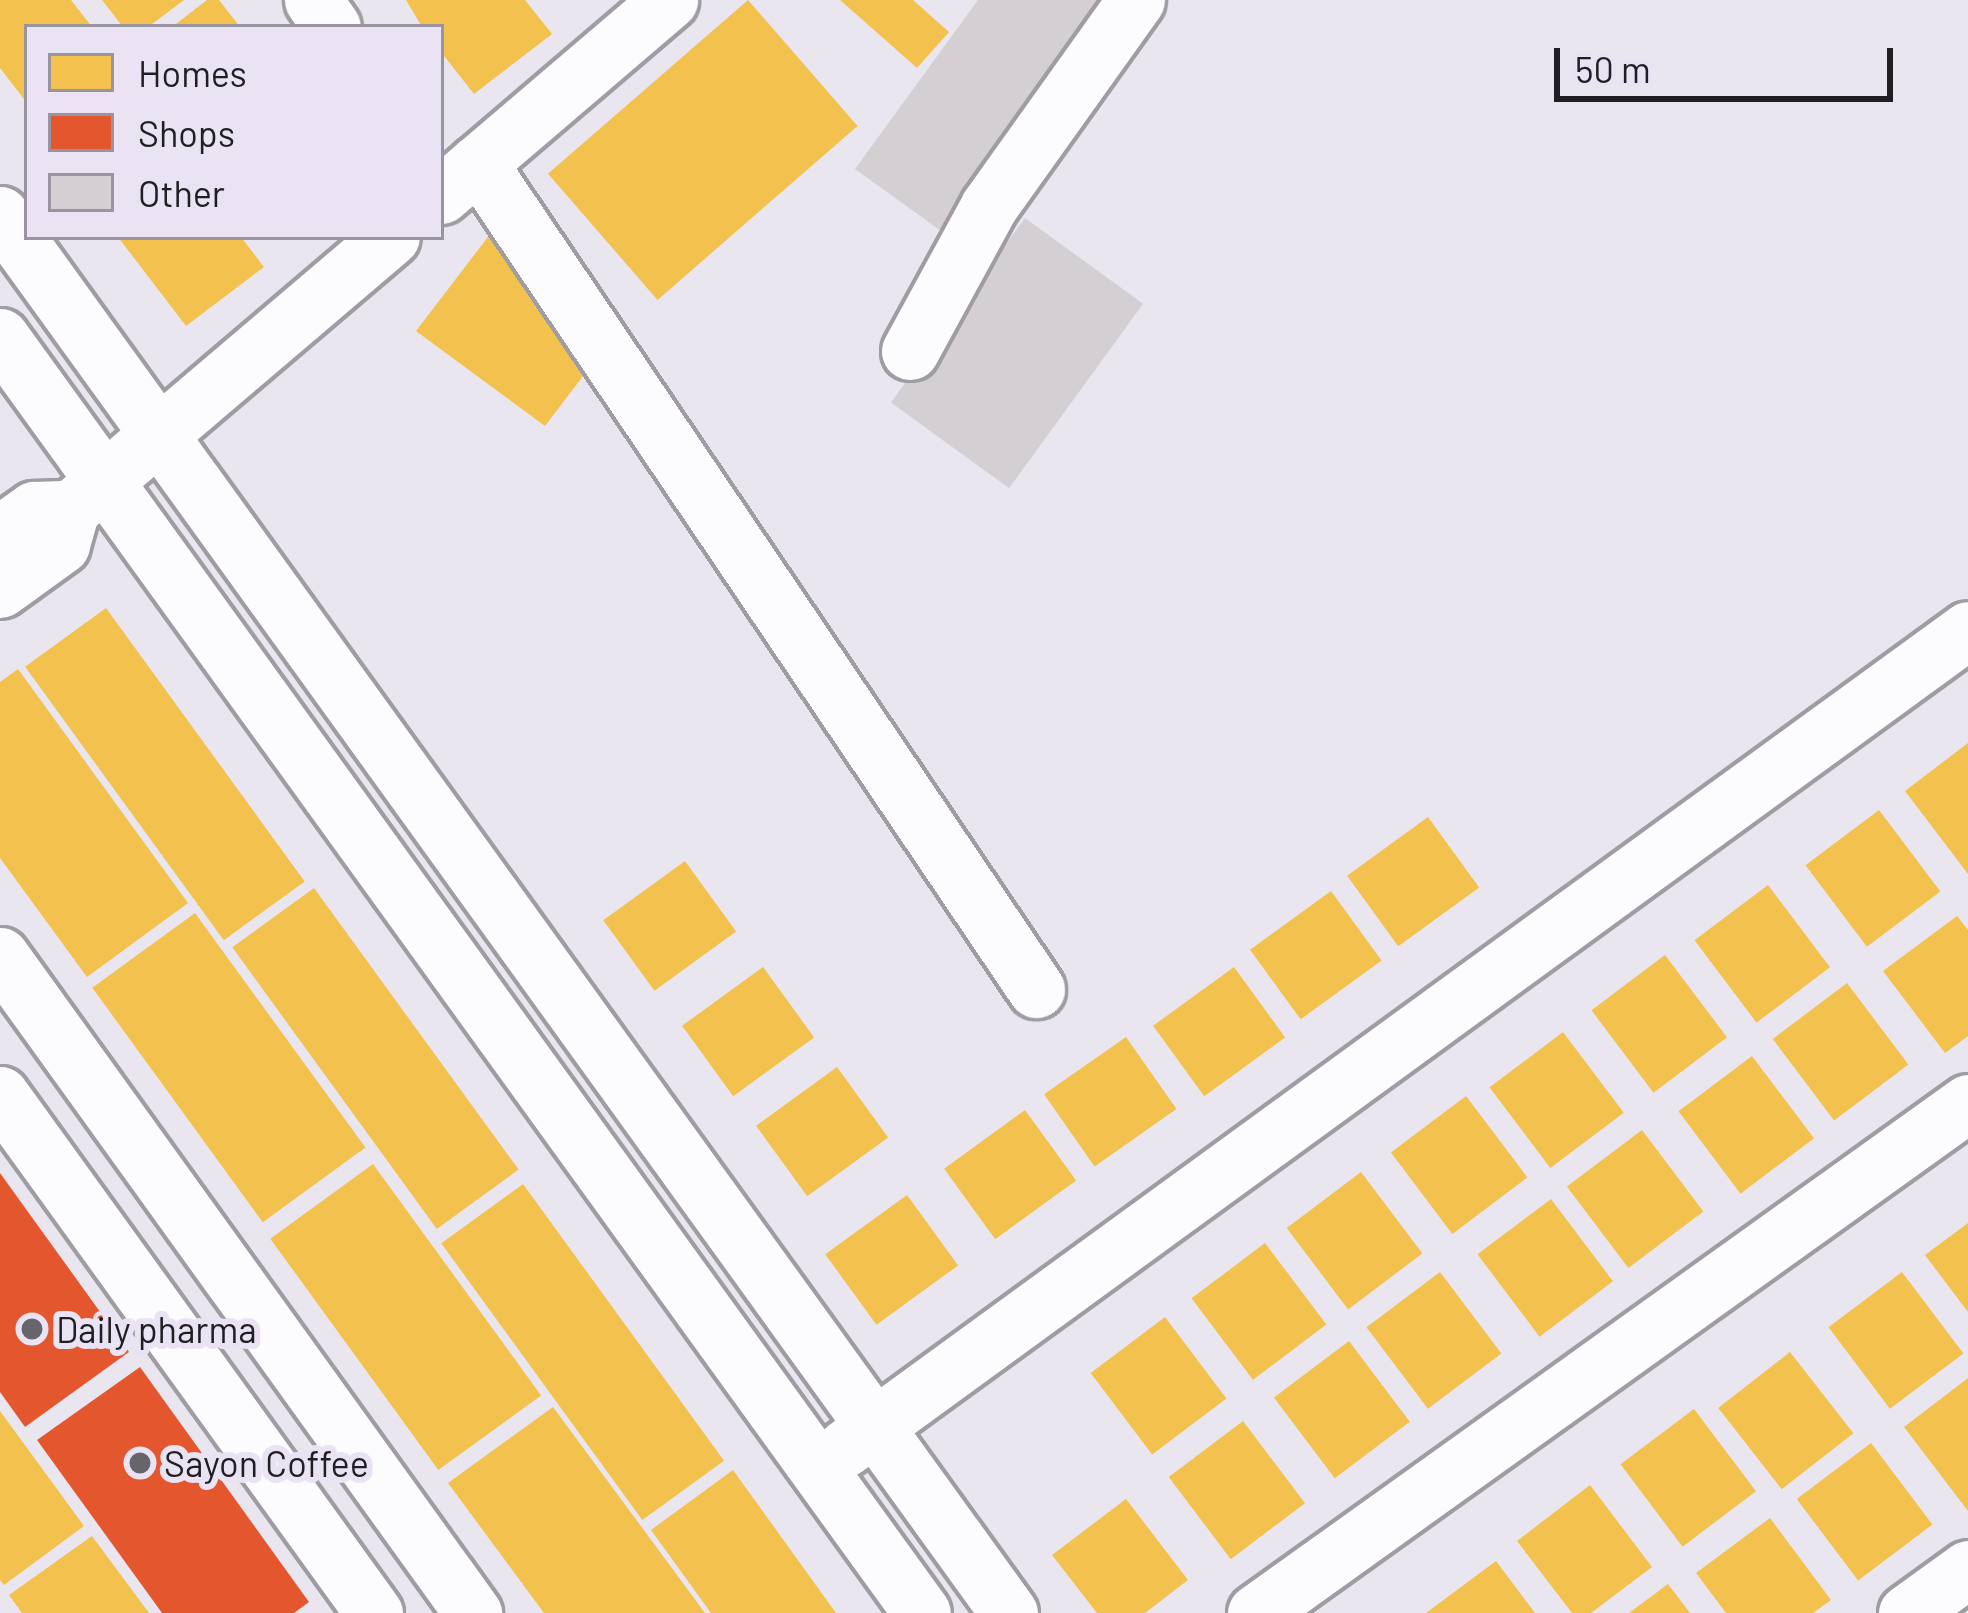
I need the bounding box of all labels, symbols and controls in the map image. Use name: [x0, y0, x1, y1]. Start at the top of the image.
legend: [24, 24, 444, 240]
scale bar: [1560, 24, 1899, 98]
text: 50 m: [1575, 47, 1651, 90]
text: Homes: [138, 51, 247, 94]
text: Shops: [138, 111, 235, 154]
text: Other: [138, 171, 225, 214]
place label: Daily pharma: [56, 1307, 257, 1351]
marker: Daily pharma: [19, 1316, 45, 1342]
place label: Sayon Coffee: [164, 1441, 369, 1485]
marker: Sayon Coffee: [127, 1450, 153, 1476]

